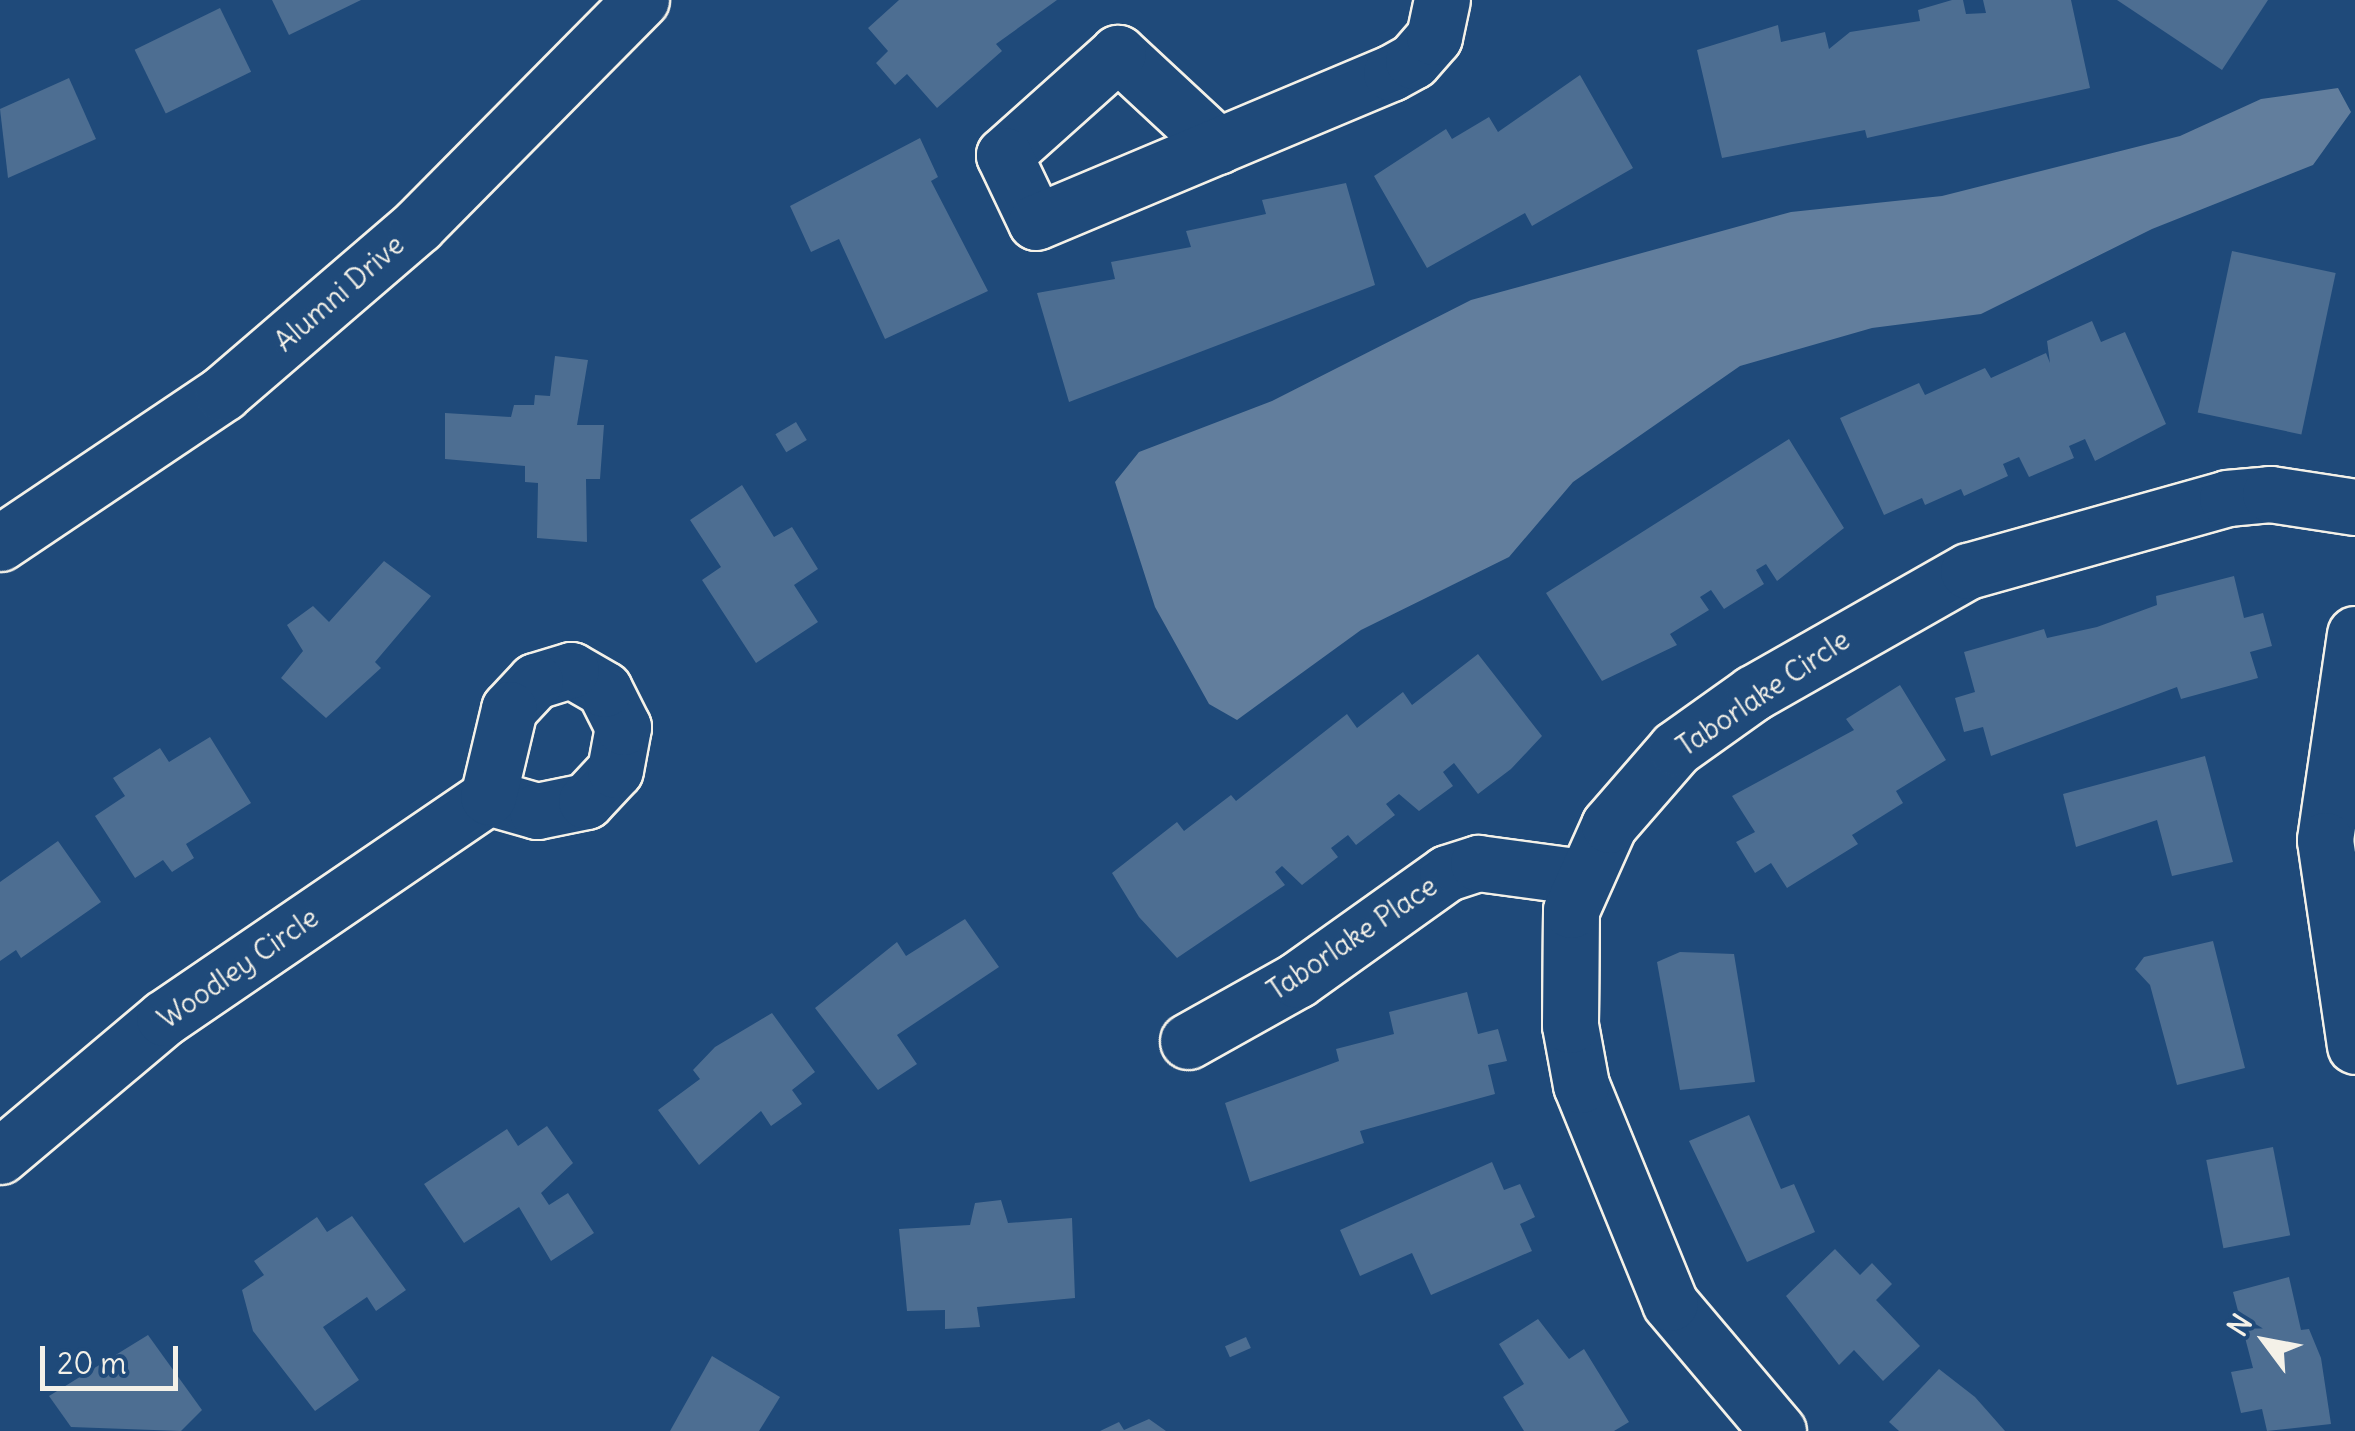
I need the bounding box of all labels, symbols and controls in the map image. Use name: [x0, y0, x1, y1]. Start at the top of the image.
street label: Alumni Drive: [267, 228, 411, 358]
street label: Taborlake Circle: [1670, 623, 1856, 763]
street label: Taborlake Place: [1261, 869, 1443, 1007]
street label: Woodley Circle: [151, 900, 325, 1036]
north arrow: [2215, 1291, 2315, 1391]
text: N: [2219, 1307, 2260, 1343]
scale bar: [45, 1326, 182, 1388]
text: 20 m: [57, 1344, 127, 1382]

